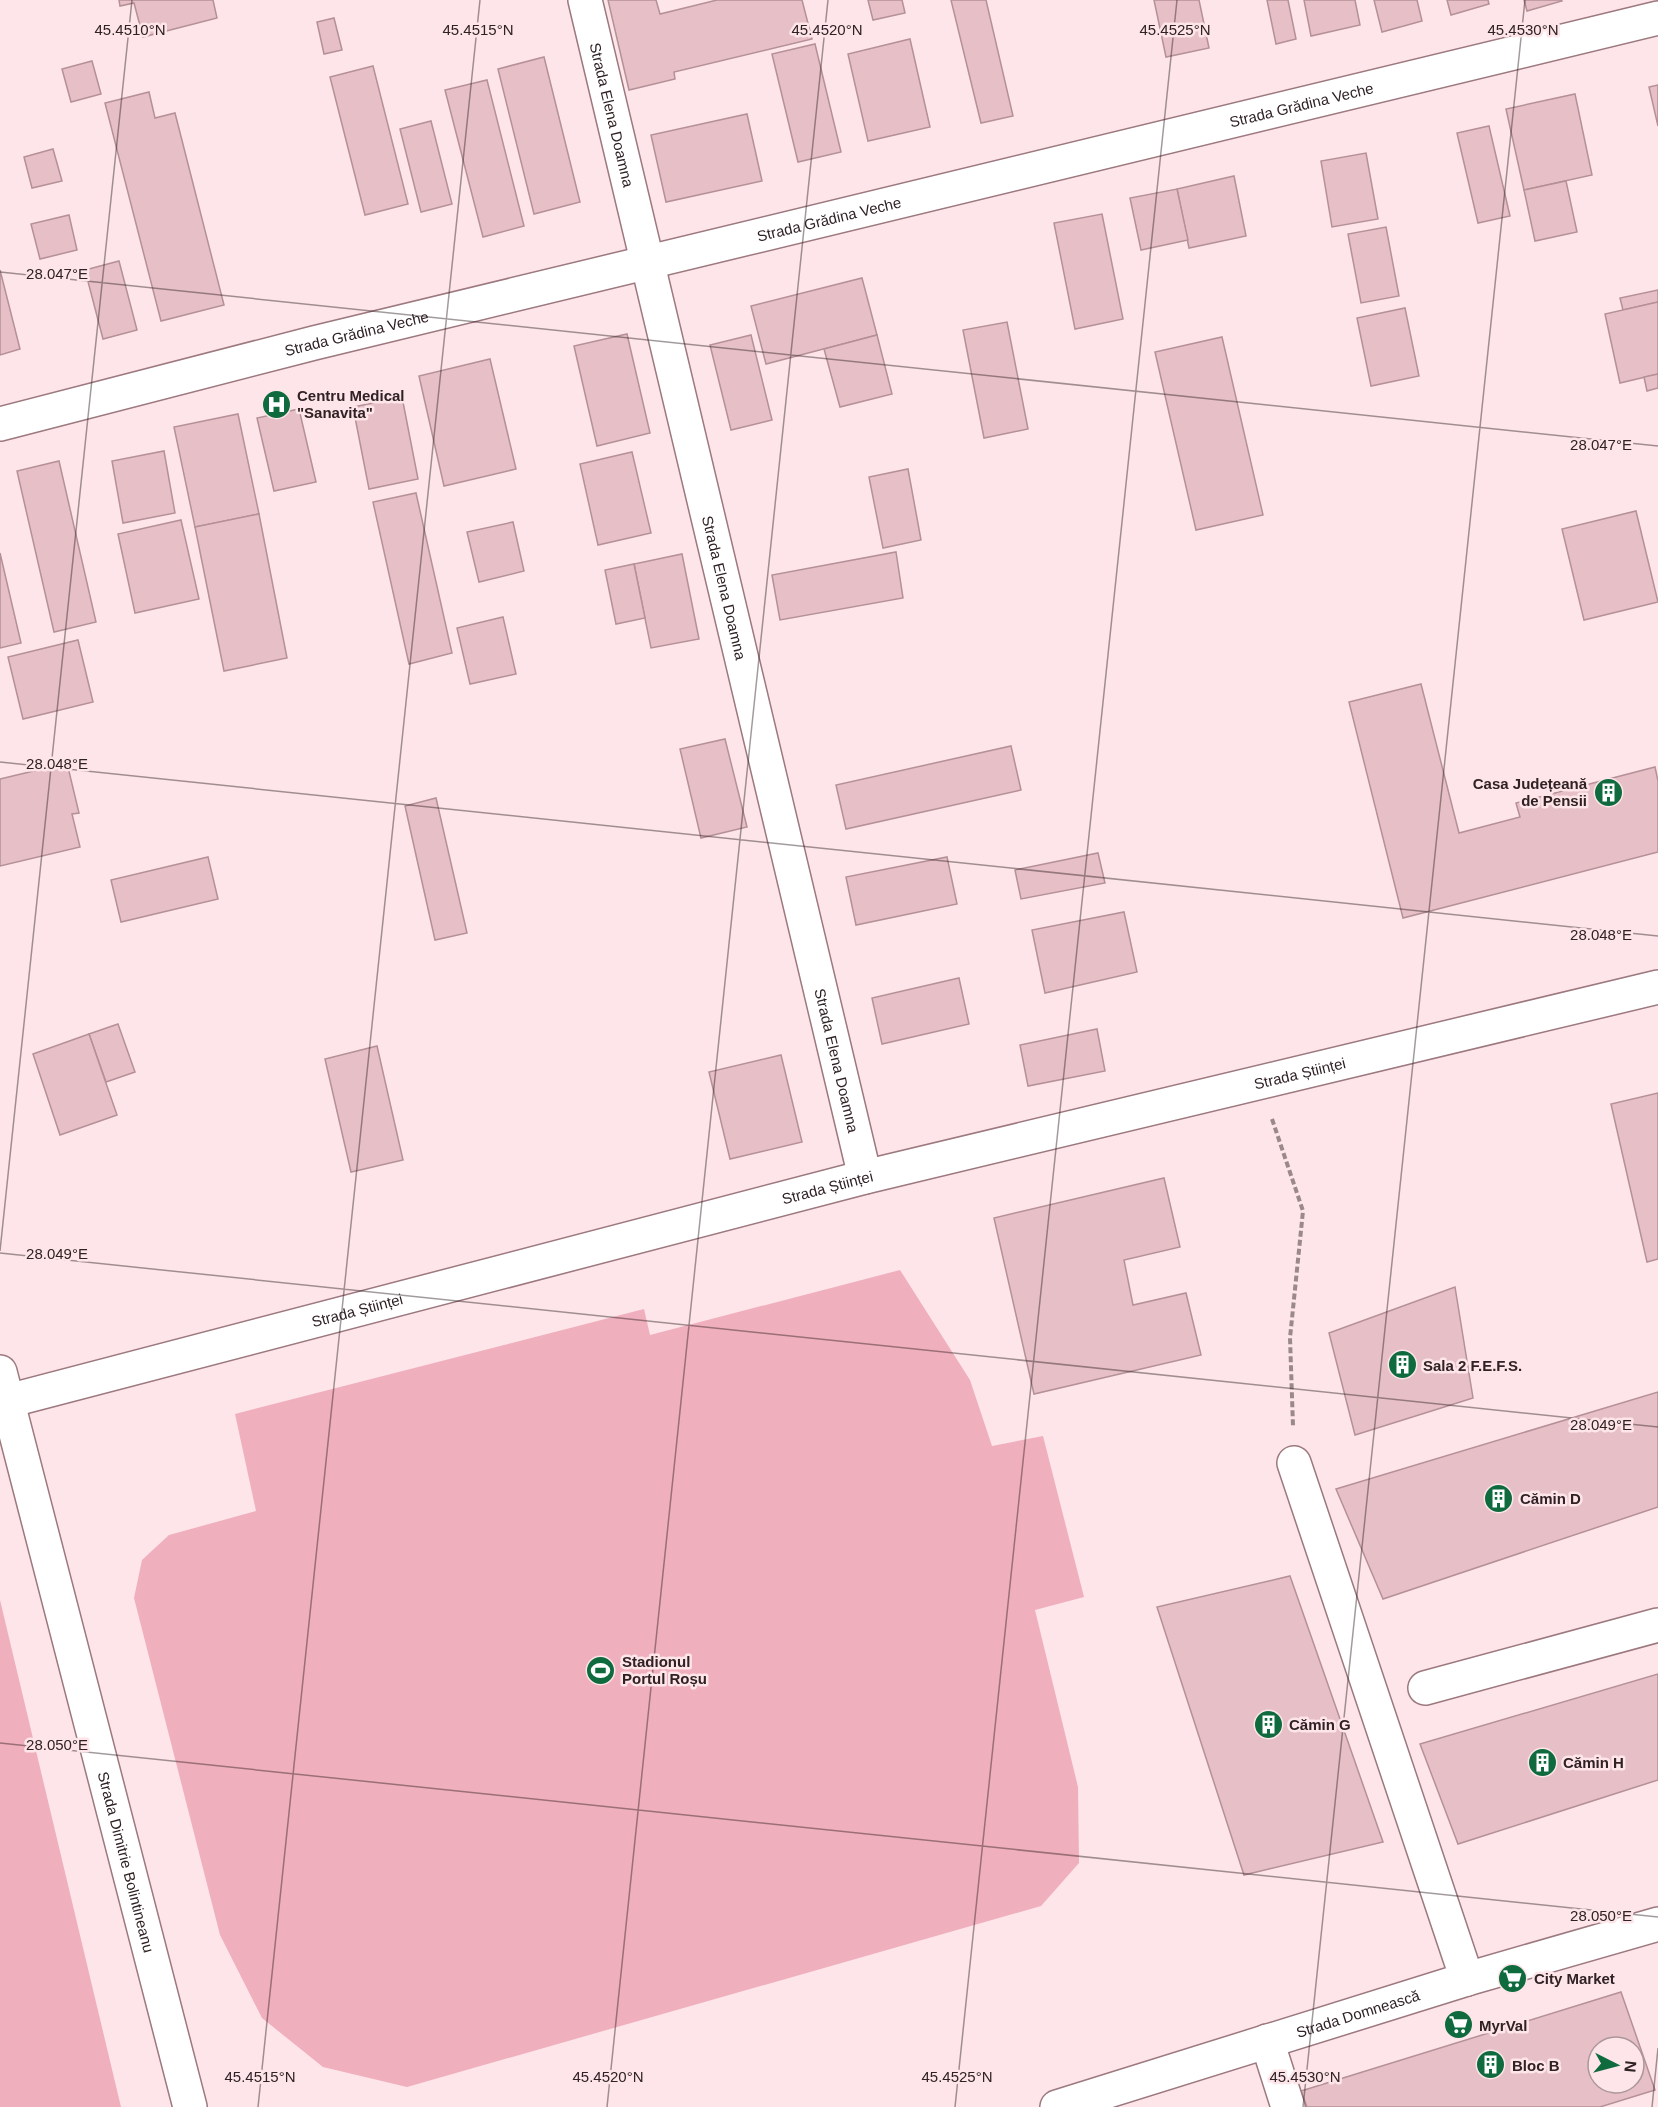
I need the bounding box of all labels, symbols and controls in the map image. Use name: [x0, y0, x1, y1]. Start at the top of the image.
text: 45.4510°N: [94, 21, 166, 38]
text: 45.4515°N: [442, 21, 514, 38]
text: 45.4520°N: [791, 21, 863, 38]
text: 45.4525°N: [1139, 21, 1211, 38]
text: 45.4530°N: [1487, 21, 1559, 38]
street label: Strada Elena Doamna: [587, 41, 638, 189]
street label: Strada Grădina Veche: [1228, 79, 1375, 130]
street label: Strada Grădina Veche: [755, 193, 903, 244]
text: 28.047°E: [26, 265, 88, 282]
street label: Strada Grădina Veche: [283, 307, 430, 359]
place label: Centru Medical "Sanavita": [297, 387, 405, 421]
hospital icon: Centru Medical "Sanavita": [260, 388, 292, 420]
text: 28.047°E: [1570, 436, 1632, 453]
street label: Strada Elena Doamna: [699, 514, 750, 662]
text: 28.048°E: [26, 755, 88, 772]
place label: Casa Județeană de Pensii: [1473, 775, 1588, 809]
building icon: Casa Județeană de Pensii: [1592, 776, 1624, 808]
text: 28.048°E: [1570, 926, 1632, 943]
street label: Strada Elena Doamna: [812, 987, 863, 1135]
street label: Strada Științei: [1252, 1054, 1347, 1092]
street label: Strada Științei: [780, 1167, 874, 1207]
text: 28.049°E: [26, 1245, 88, 1262]
street label: Strada Științei: [310, 1290, 404, 1330]
building icon: Sala 2 F.E.F.S.: [1386, 1349, 1418, 1381]
place label: Sala 2 F.E.F.S.: [1423, 1357, 1522, 1374]
text: 28.049°E: [1570, 1416, 1632, 1433]
building icon: Cămin D: [1483, 1482, 1515, 1514]
place label: Cămin D: [1520, 1490, 1581, 1507]
place label: Stadionul Portul Roșu: [622, 1653, 707, 1687]
sports icon: Stadionul Portul Roșu: [585, 1654, 617, 1686]
building icon: Cămin G: [1252, 1708, 1284, 1740]
place label: Cămin G: [1289, 1716, 1351, 1733]
text: 28.050°E: [26, 1736, 88, 1753]
building icon: Cămin H: [1526, 1746, 1558, 1778]
place label: Cămin H: [1563, 1754, 1624, 1771]
street label: Strada Dimitrie Bolintineanu: [95, 1770, 158, 1954]
text: 28.050°E: [1570, 1907, 1632, 1924]
supermarket icon: City Market: [1497, 1962, 1529, 1994]
place label: City Market: [1534, 1970, 1615, 1987]
street label: Strada Domnească: [1294, 1986, 1422, 2040]
supermarket icon: MyrVal: [1442, 2009, 1474, 2041]
place label: MyrVal: [1479, 2017, 1527, 2034]
north arrow: [1586, 2035, 1646, 2095]
building icon: Bloc B: [1475, 2049, 1507, 2081]
place label: Bloc B: [1512, 2057, 1560, 2074]
text: N: [1621, 2060, 1639, 2073]
text: 45.4515°N: [224, 2068, 296, 2085]
text: 45.4520°N: [572, 2068, 644, 2085]
text: 45.4525°N: [921, 2068, 993, 2085]
text: 45.4530°N: [1269, 2068, 1341, 2085]

